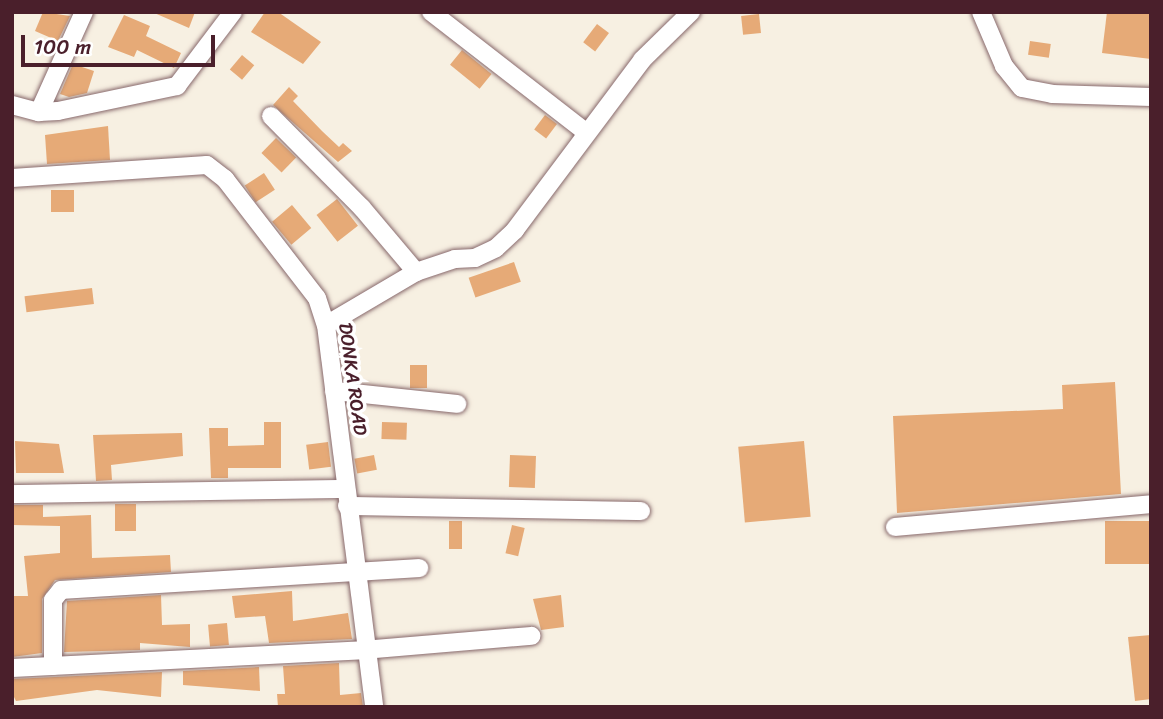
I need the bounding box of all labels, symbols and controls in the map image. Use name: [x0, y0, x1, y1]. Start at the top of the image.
scale bar: [24, 21, 219, 65]
text: 100 m: [34, 28, 91, 66]
street label: DONKA ROAD: [334, 321, 372, 437]

